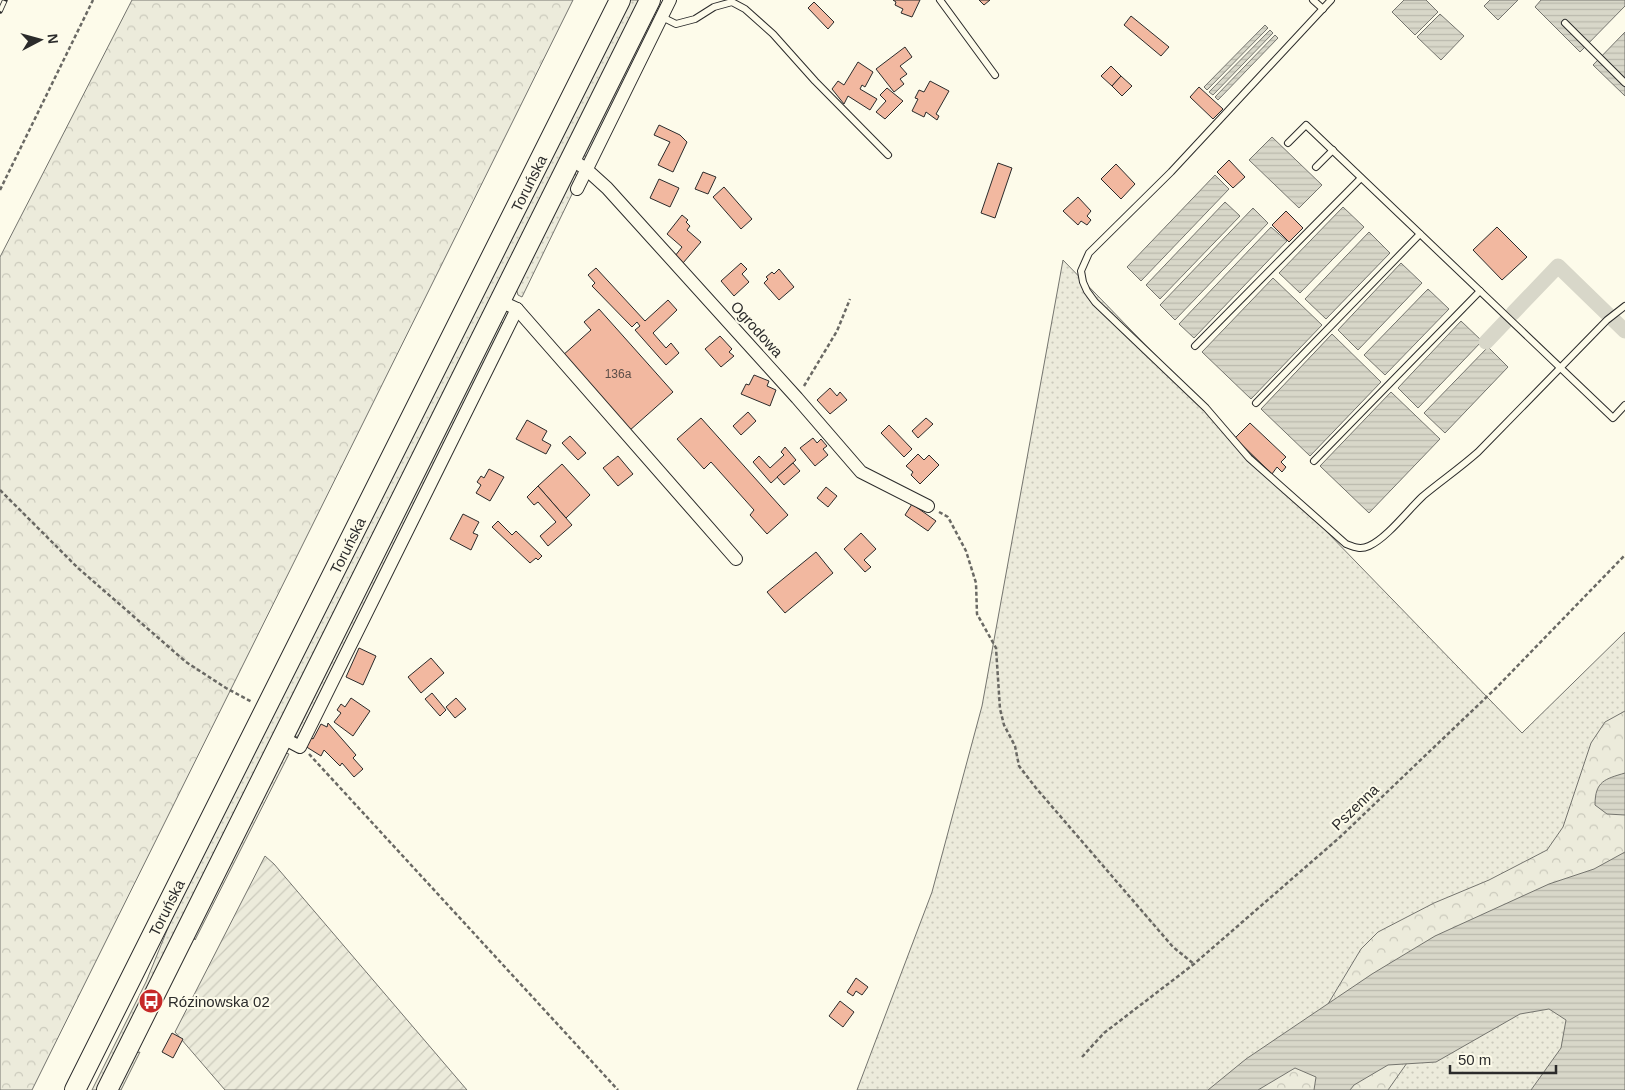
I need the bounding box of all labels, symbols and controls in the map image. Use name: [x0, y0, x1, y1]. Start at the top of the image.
north arrow: [15, 15, 65, 65]
text: N: [44, 33, 61, 45]
street label: Toruńska: [507, 151, 550, 214]
street label: Ogrodowa: [728, 298, 787, 361]
house number: 136a: [605, 367, 632, 381]
street label: Toruńska: [326, 514, 369, 576]
street label: Pszenna: [1328, 780, 1382, 833]
street label: Toruńska: [145, 876, 188, 939]
bus stop icon: Rózinowska 02: [138, 988, 164, 1014]
place label: Rózinowska 02: [168, 993, 270, 1010]
scale bar: [1450, 1042, 1556, 1074]
text: 50 m: [1458, 1051, 1491, 1068]

